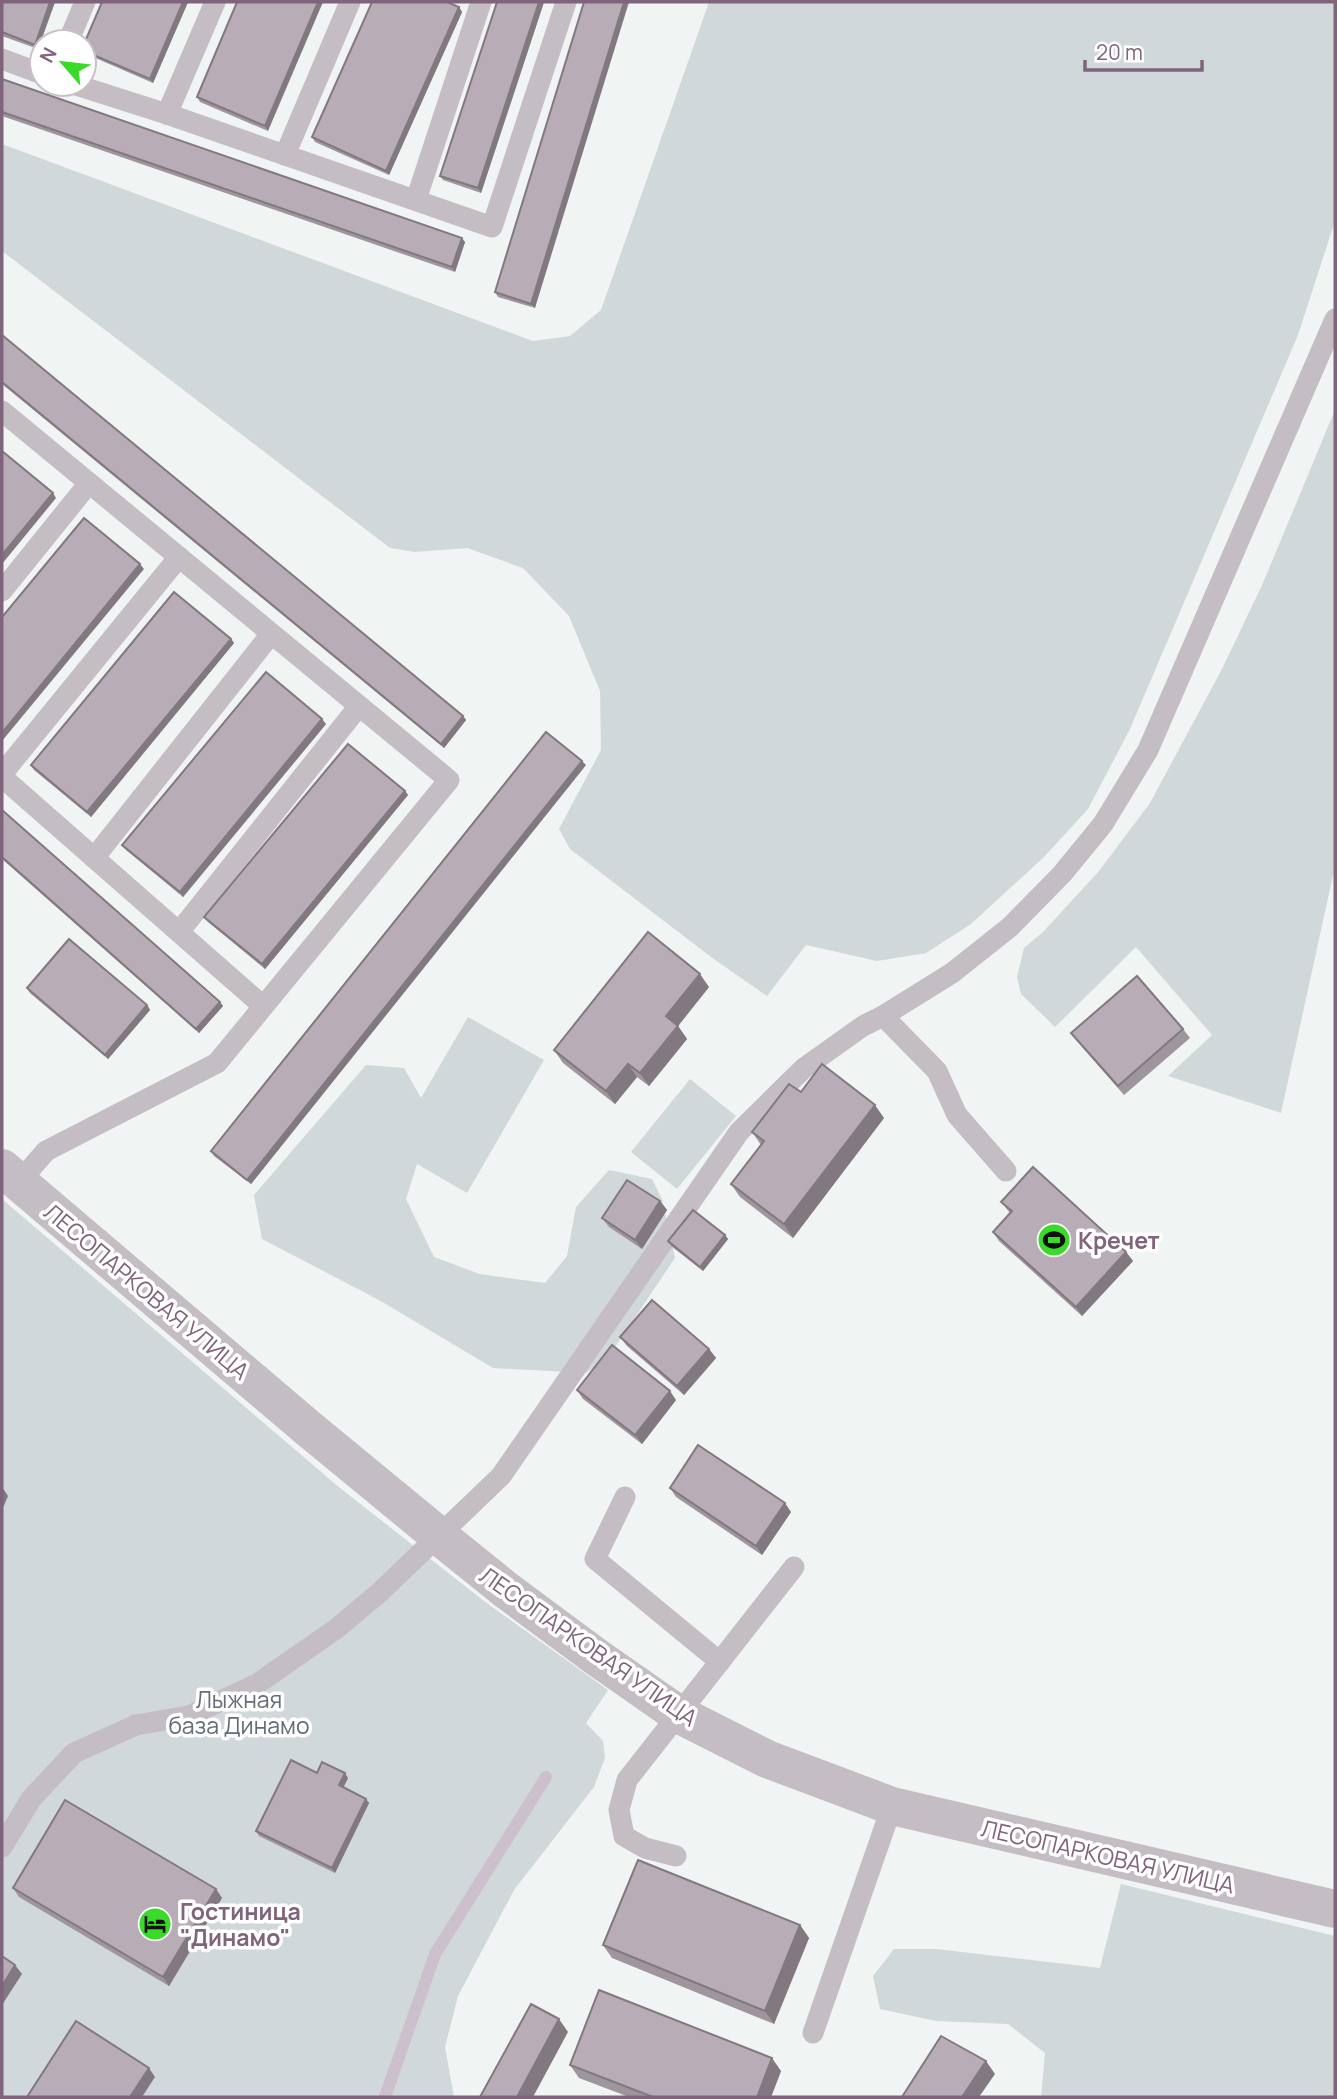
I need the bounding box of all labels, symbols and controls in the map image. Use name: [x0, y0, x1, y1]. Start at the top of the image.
north arrow: [28, 28, 98, 98]
scale bar: [1085, 28, 1202, 72]
text: 20 m: [1096, 38, 1143, 66]
text: N: [33, 43, 63, 67]
street label: ЛЕСОПАРКОВАЯ УЛИЦА: [38, 1196, 257, 1387]
sports icon: Кречет: [1035, 1221, 1073, 1259]
place label: Кречет: [1078, 1224, 1160, 1256]
street label: ЛЕСОПАРКОВАЯ УЛИЦА: [474, 1559, 705, 1734]
park label: Лыжная база Динамо: [168, 1683, 310, 1741]
street label: ЛЕСОПАРКОВАЯ УЛИЦА: [978, 1811, 1238, 1901]
place label: Гостиница "Динамо": [180, 1895, 301, 1953]
hotel icon: Гостиница "Динамо": [136, 1905, 174, 1943]

